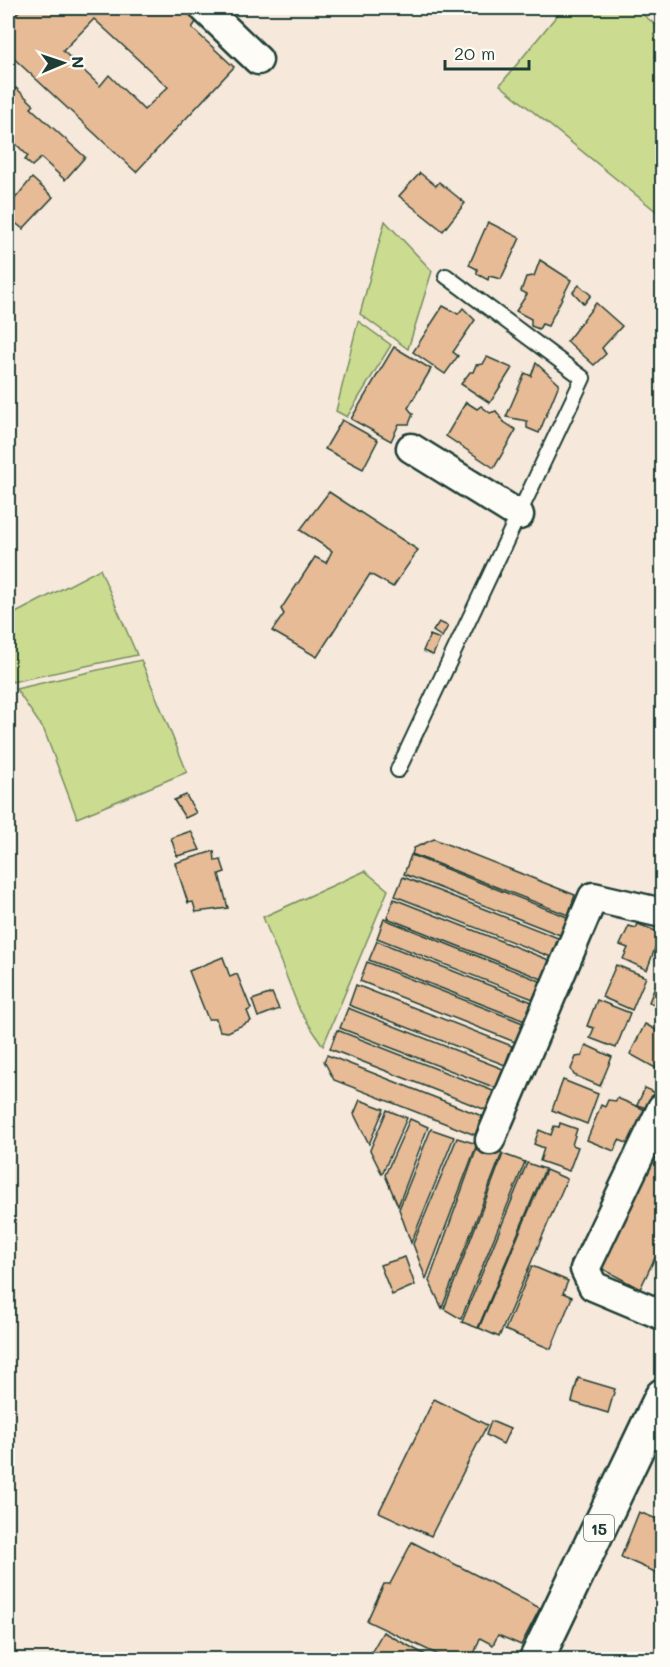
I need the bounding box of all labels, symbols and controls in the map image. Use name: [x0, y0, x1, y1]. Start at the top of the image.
north arrow: [33, 33, 93, 93]
scale bar: [445, 33, 529, 71]
text: 20 m: [454, 41, 495, 65]
text: N: [68, 56, 89, 69]
road number: 15: [584, 1515, 614, 1541]

